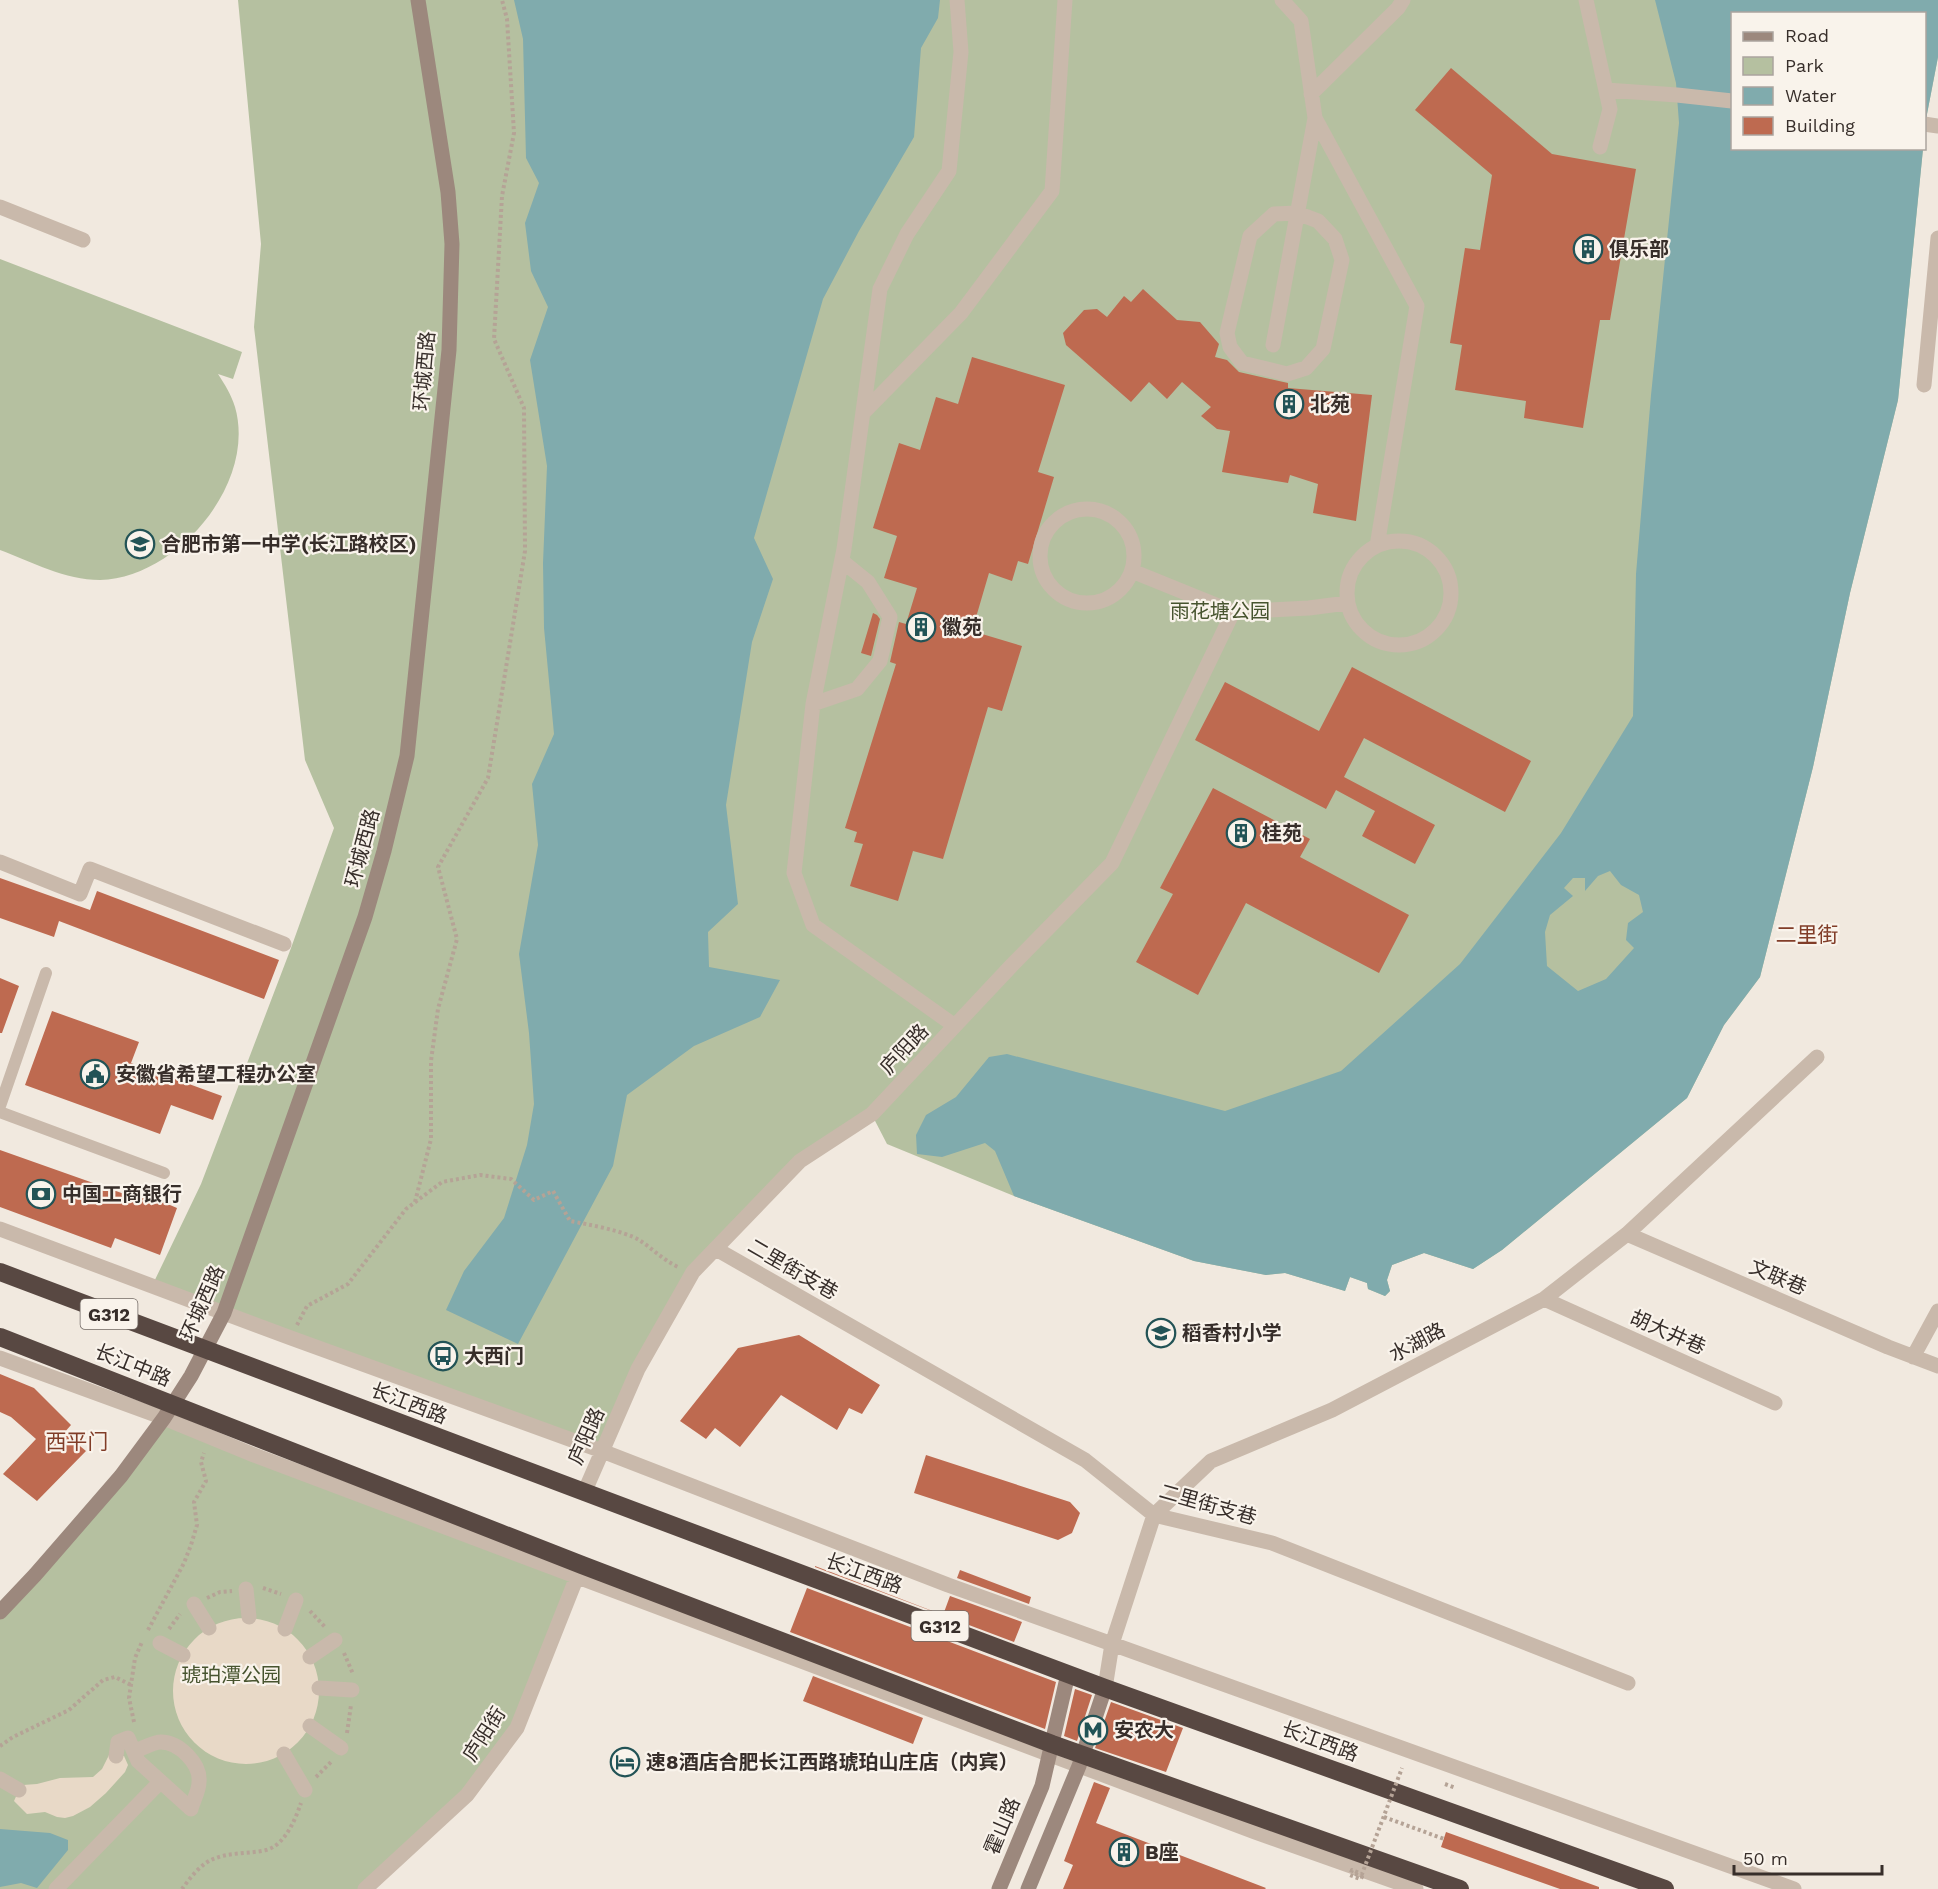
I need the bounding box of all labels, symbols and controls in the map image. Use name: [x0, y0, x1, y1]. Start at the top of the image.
legend: [1731, 12, 1926, 150]
text: Road: [1785, 25, 1829, 46]
text: Park: [1785, 55, 1824, 76]
text: Water: [1785, 85, 1837, 106]
text: Building: [1785, 115, 1855, 136]
building icon: 俱乐部: [1572, 233, 1604, 265]
place label: 俱乐部: [1609, 237, 1669, 261]
street label: 环城西路: [409, 330, 439, 412]
building icon: 北苑: [1273, 388, 1305, 420]
place label: 北苑: [1310, 392, 1350, 416]
school or university icon: 合肥市第一中学(长江路校区): [124, 528, 156, 560]
place label: 合肥市第一中学(长江路校区): [161, 532, 417, 556]
park label: 雨花塘公园: [1170, 599, 1270, 623]
building icon: 徽苑: [905, 611, 937, 643]
place label: 徽苑: [942, 615, 982, 639]
street label: 环城西路: [340, 806, 384, 890]
building icon: 桂苑: [1225, 817, 1257, 849]
place label: 桂苑: [1262, 821, 1302, 845]
district label: 二里街: [1776, 922, 1839, 947]
street label: 庐阳路: [875, 1019, 933, 1079]
public building icon: 安徽省希望工程办公室: [79, 1058, 111, 1090]
place label: 安徽省希望工程办公室: [116, 1062, 316, 1086]
bank icon: 中国工商银行: [25, 1178, 57, 1210]
place label: 中国工商银行: [62, 1182, 182, 1206]
street label: 二里街支巷: [744, 1234, 842, 1304]
street label: 文联巷: [1746, 1254, 1810, 1300]
street label: 环城西路: [175, 1262, 229, 1344]
road number: G312: [80, 1299, 138, 1329]
street label: 胡大井巷: [1627, 1305, 1709, 1359]
school or university icon: 稻香村小学: [1145, 1317, 1177, 1349]
street label: 水湖路: [1385, 1317, 1449, 1367]
place label: 稻香村小学: [1182, 1321, 1282, 1345]
street label: 长江中路: [91, 1339, 175, 1391]
bus stop icon: 大西门: [427, 1340, 459, 1372]
place label: 大西门: [464, 1344, 524, 1368]
street label: 长江西路: [367, 1377, 451, 1429]
street label: 庐阳路: [563, 1404, 609, 1468]
district label: 西平门: [46, 1429, 109, 1454]
street label: 二里街支巷: [1157, 1479, 1259, 1529]
street label: 长江西路: [822, 1548, 906, 1598]
road number: G312: [912, 1611, 968, 1641]
park label: 琥珀潭公园: [181, 1663, 281, 1687]
street label: 庐阳街: [458, 1702, 510, 1766]
metro station icon: 安农大: [1077, 1714, 1109, 1746]
street label: 长江西路: [1278, 1716, 1362, 1766]
place label: 安农大: [1114, 1718, 1174, 1742]
hotel icon: 速8酒店合肥长江西路琥珀山庄店（内宾）: [609, 1746, 641, 1778]
place label: 速8酒店合肥长江西路琥珀山庄店（内宾）: [646, 1750, 1019, 1774]
street label: 霍山路: [979, 1794, 1025, 1858]
building icon: B座: [1108, 1836, 1140, 1868]
scale bar: [1734, 1838, 1882, 1876]
place label: B座: [1145, 1840, 1179, 1864]
text: 50 m: [1743, 1848, 1788, 1869]

